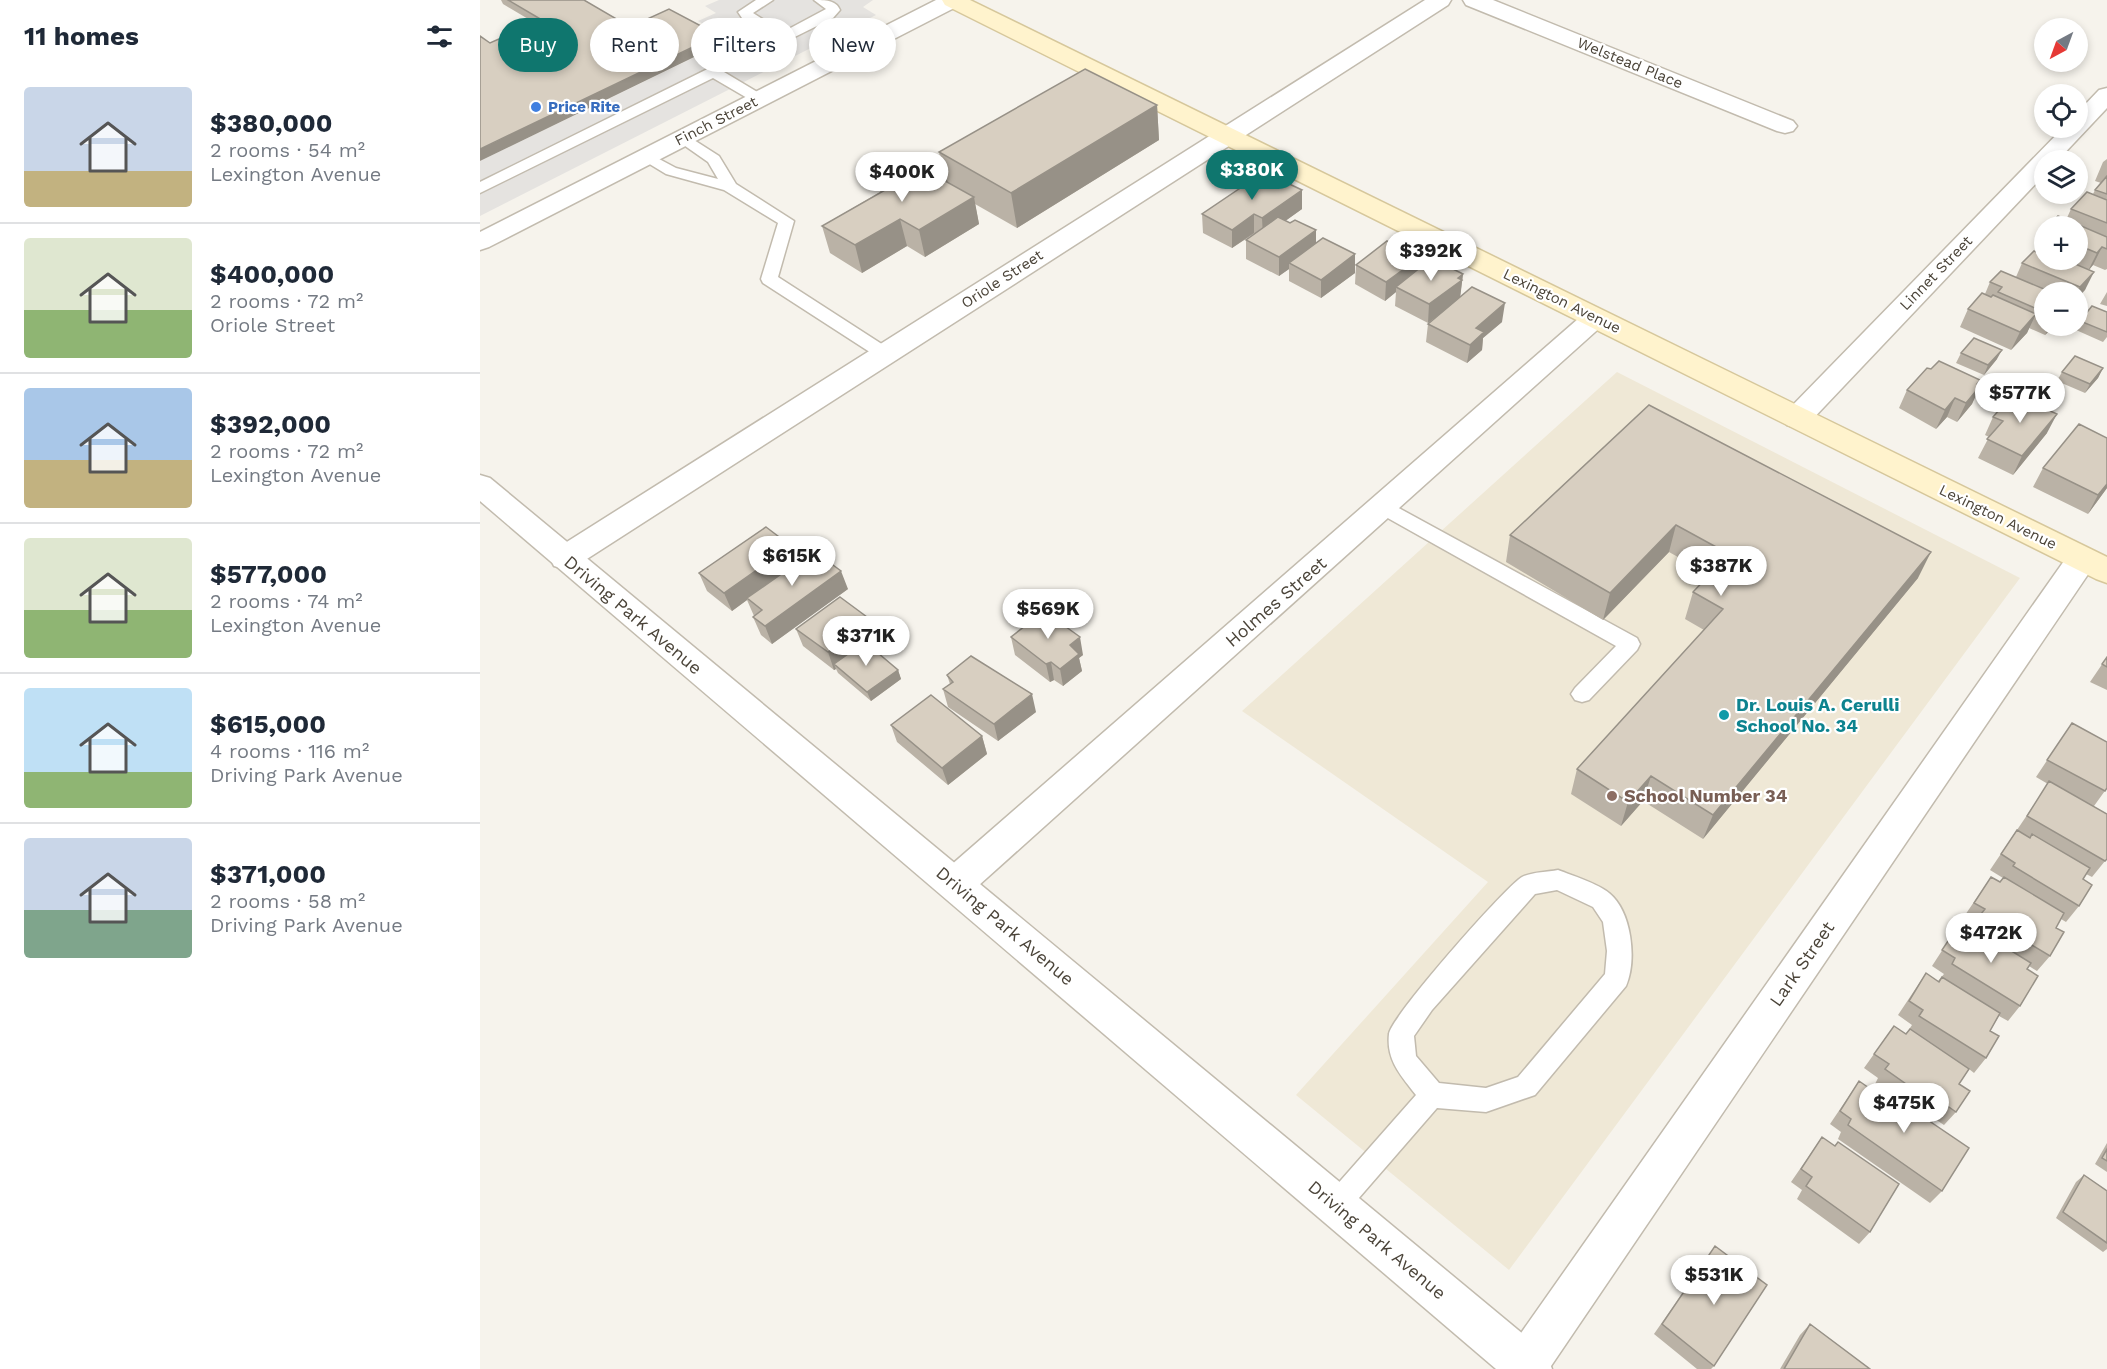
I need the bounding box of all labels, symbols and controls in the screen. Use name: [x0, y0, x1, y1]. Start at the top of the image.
chip: Buy: [498, 18, 578, 72]
chip: Rent: [590, 18, 679, 72]
chip: Filters: [691, 18, 797, 72]
chip: New: [809, 18, 896, 72]
north arrow: [2034, 18, 2088, 72]
map controls: [2034, 18, 2088, 336]
icon: filters: [423, 20, 456, 53]
text: 11 homes: [24, 21, 139, 51]
street label: Welstead Place: [1575, 34, 1685, 92]
button: locate: [2034, 84, 2088, 138]
street label: Finch Street: [672, 92, 761, 150]
place label: Price Rite: [548, 98, 621, 116]
marker: Price Rite: [529, 100, 543, 114]
text: $380,000: [210, 108, 332, 138]
icon: home: [72, 111, 144, 183]
text: 2 rooms · 54 m²: [210, 138, 365, 162]
pin: $380K: [1210, 150, 1294, 201]
button: layers: [2034, 150, 2088, 204]
pin: $400K: [860, 152, 944, 203]
text: $380K: [1220, 157, 1284, 181]
text: $400K: [869, 159, 935, 183]
text: Lexington Avenue: [210, 162, 381, 186]
button: +: [2034, 216, 2088, 270]
pin: $392K: [1389, 231, 1473, 282]
street label: Linnet Street: [1896, 232, 1976, 314]
text: $392K: [1400, 238, 1462, 262]
street label: Oriole Street: [958, 246, 1047, 312]
text: $400,000: [210, 259, 334, 289]
icon: home: [72, 262, 144, 334]
street label: Lexington Avenue: [1500, 265, 1624, 337]
button: −: [2034, 282, 2088, 336]
text: 2 rooms · 72 m²: [210, 289, 363, 313]
text: Oriole Street: [210, 313, 335, 337]
pin: $577K: [1978, 373, 2062, 424]
text: $577K: [1989, 380, 2051, 404]
text: $392,000: [210, 409, 331, 439]
icon: home: [72, 412, 144, 484]
text: 2 rooms · 72 m²: [210, 439, 363, 463]
text: Lexington Avenue: [210, 463, 381, 487]
street label: Lexington Avenue: [1936, 481, 2060, 553]
pin: $615K: [750, 536, 834, 587]
text: $615K: [763, 543, 821, 567]
pin: $387K: [1679, 546, 1763, 597]
street label: Driving Park Avenue: [560, 551, 707, 678]
street label: Holmes Street: [1221, 552, 1331, 651]
text: $387K: [1690, 553, 1752, 577]
text: $577,000: [210, 559, 327, 589]
icon: home: [72, 562, 144, 634]
text: 2 rooms · 74 m²: [210, 589, 363, 613]
pin: $569K: [1006, 589, 1090, 640]
text: $569K: [1017, 596, 1079, 620]
text: Lexington Avenue: [210, 613, 381, 637]
pin: $371K: [824, 616, 908, 667]
text: $371K: [837, 623, 895, 647]
place label: Dr. Louis A. Cerulli School No. 34: [1736, 694, 1899, 736]
marker: Dr. Louis A. Cerulli School No. 34: [1717, 708, 1731, 722]
text: $615,000: [210, 709, 326, 739]
icon: home: [72, 712, 144, 784]
text: 4 rooms · 116 m²: [210, 739, 369, 763]
text: Driving Park Avenue: [210, 763, 403, 787]
place label: School Number 34: [1624, 785, 1788, 806]
marker: School Number 34: [1605, 789, 1619, 803]
text: $371,000: [210, 859, 326, 889]
icon: home: [72, 862, 144, 934]
street label: Driving Park Avenue: [932, 862, 1079, 989]
text: 2 rooms · 58 m²: [210, 889, 365, 913]
text: Driving Park Avenue: [210, 913, 403, 937]
pin: $472K: [1949, 913, 2033, 964]
street label: Lark Street: [1765, 917, 1839, 1010]
text: $472K: [1960, 920, 2022, 944]
pin: $475K: [1862, 1083, 1946, 1134]
text: $475K: [1873, 1090, 1935, 1114]
street label: Driving Park Avenue: [1304, 1176, 1451, 1303]
pin: $531K: [1672, 1255, 1756, 1306]
text: $531K: [1685, 1262, 1743, 1286]

